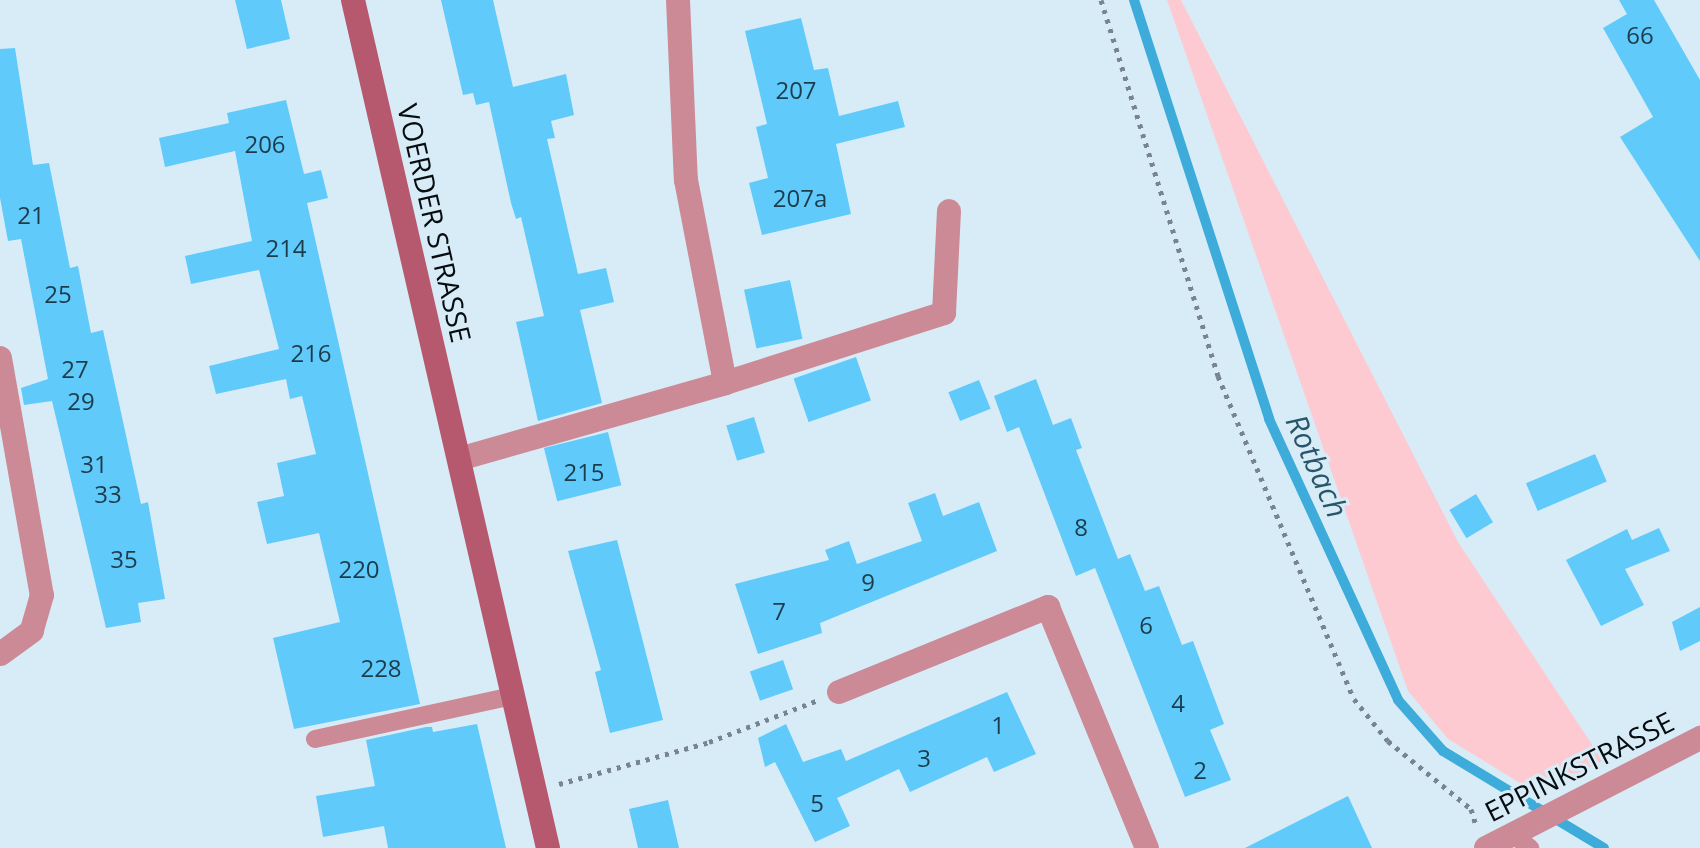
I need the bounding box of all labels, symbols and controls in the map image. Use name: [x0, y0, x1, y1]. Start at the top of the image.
house number: 66: [1626, 21, 1654, 49]
house number: 207: [775, 76, 817, 104]
street label: VOERDER STRASSE: [391, 100, 479, 346]
house number: 206: [244, 130, 286, 158]
house number: 207a: [773, 184, 827, 212]
house number: 21: [17, 201, 45, 229]
house number: 214: [265, 234, 307, 262]
house number: 25: [44, 280, 72, 308]
house number: 216: [290, 339, 332, 367]
house number: 27: [61, 355, 89, 383]
house number: 29: [67, 387, 95, 415]
water label: Rotbach: [1278, 409, 1356, 523]
house number: 31: [80, 450, 108, 478]
house number: 215: [563, 458, 605, 486]
house number: 33: [94, 480, 122, 508]
house number: 8: [1074, 513, 1088, 541]
house number: 35: [110, 545, 138, 573]
house number: 220: [338, 555, 380, 583]
house number: 9: [861, 568, 875, 596]
house number: 7: [772, 597, 786, 625]
house number: 6: [1139, 611, 1153, 639]
house number: 228: [360, 654, 402, 682]
house number: 4: [1171, 689, 1185, 717]
street label: EPPINKSTRASSE: [1479, 704, 1679, 828]
house number: 1: [991, 711, 1005, 739]
house number: 3: [917, 744, 931, 772]
house number: 2: [1193, 756, 1207, 784]
house number: 5: [810, 789, 824, 817]

